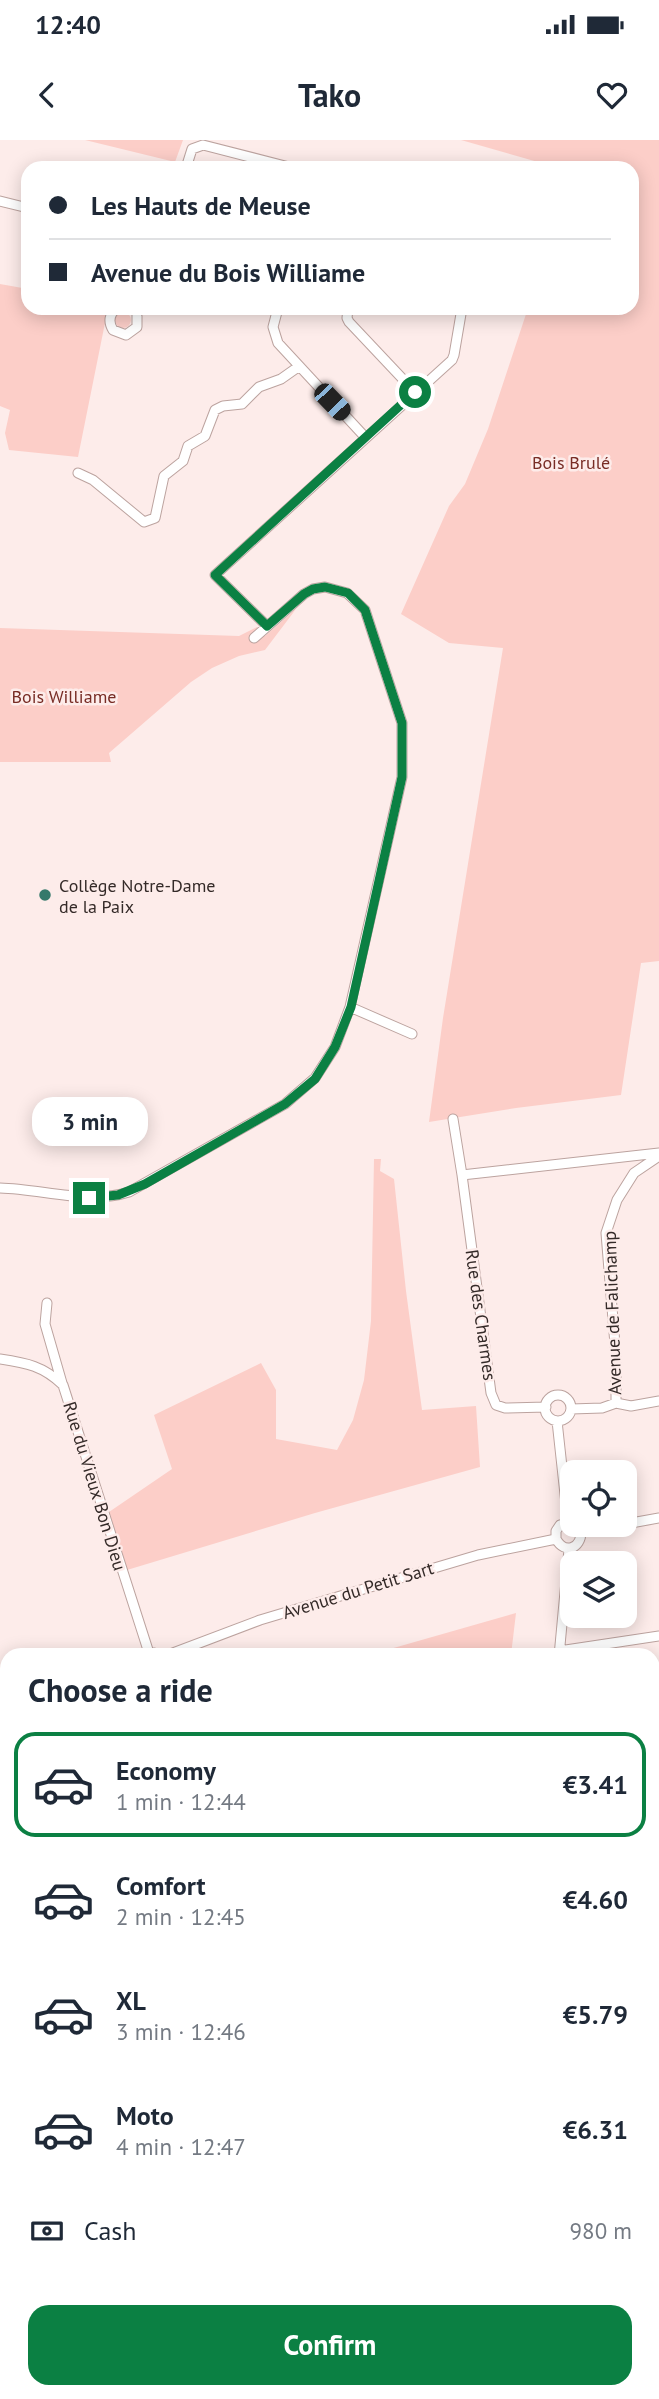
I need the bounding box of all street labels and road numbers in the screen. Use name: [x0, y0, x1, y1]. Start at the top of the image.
street label: Avenue de Falichamp: [598, 1231, 626, 1395]
street label: Rue des Charmes: [460, 1248, 502, 1382]
street label: Rue du Vieux Bon Dieu: [58, 1399, 132, 1573]
street label: Avenue du Petit Sart: [280, 1556, 436, 1624]

